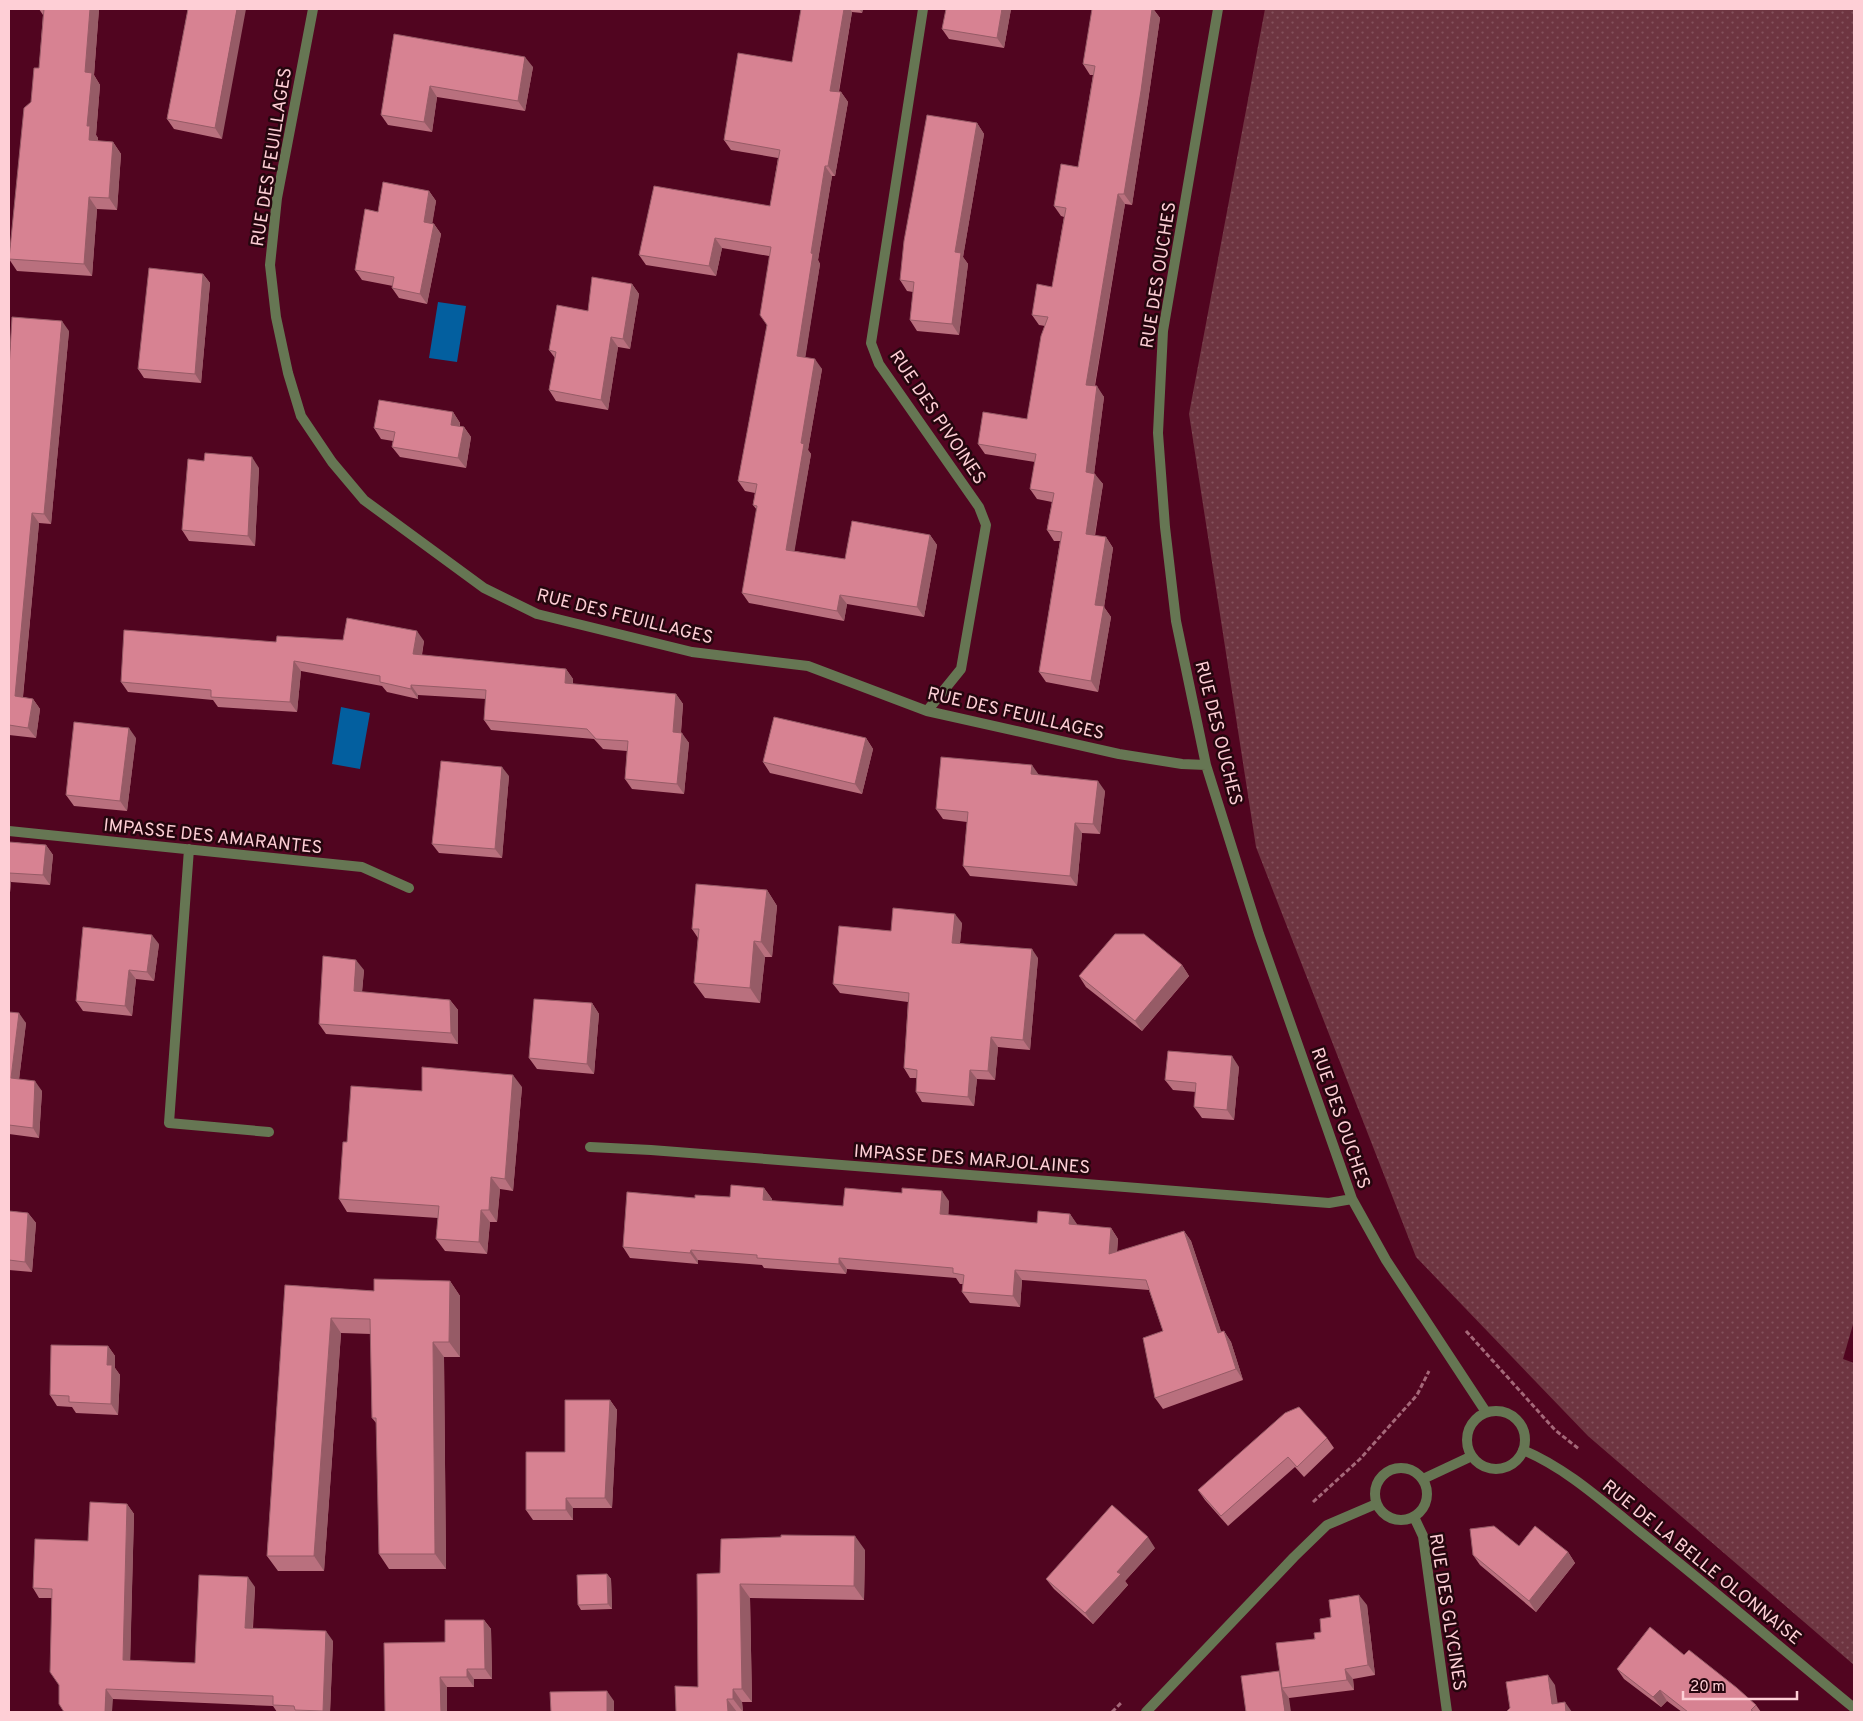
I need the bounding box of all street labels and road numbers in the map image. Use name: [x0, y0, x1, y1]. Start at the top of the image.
street label: RUE DES FEUILLAGES: [247, 66, 298, 248]
street label: RUE DES OUCHES: [1137, 200, 1182, 350]
street label: RUE DES PIVOINES: [883, 346, 990, 489]
street label: RUE DES FEUILLAGES: [534, 584, 715, 651]
street label: RUE DES OUCHES: [1188, 659, 1247, 808]
street label: RUE DES FEUILLAGES: [925, 683, 1106, 746]
street label: IMPASSE DES AMARANTES: [102, 815, 324, 860]
street label: RUE DES OUCHES: [1305, 1045, 1375, 1192]
street label: IMPASSE DES MARJOLAINES: [853, 1141, 1091, 1180]
street label: RUE DE LA BELLE OLONNAISE: [1597, 1476, 1805, 1651]
street label: RUE DES GLYCINES: [1423, 1532, 1470, 1693]

